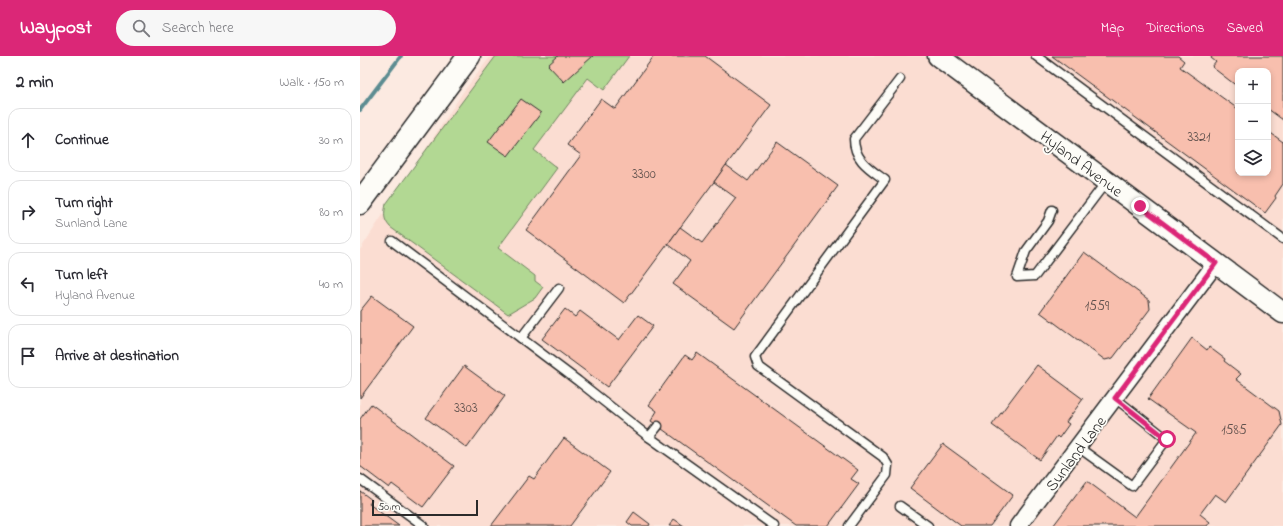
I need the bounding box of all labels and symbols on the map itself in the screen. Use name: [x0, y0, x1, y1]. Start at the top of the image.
street label: Hyland Avenue: [1034, 125, 1128, 204]
house number: 3321: [1188, 127, 1211, 148]
house number: 3300: [632, 164, 656, 185]
route end: [1131, 197, 1149, 215]
house number: 1559: [1085, 296, 1110, 317]
house number: 3303: [454, 398, 478, 419]
street label: Sunland Lane: [1040, 411, 1113, 497]
house number: 1585: [1221, 420, 1247, 441]
route start: [1158, 430, 1176, 448]
scale bar: [372, 498, 478, 517]

